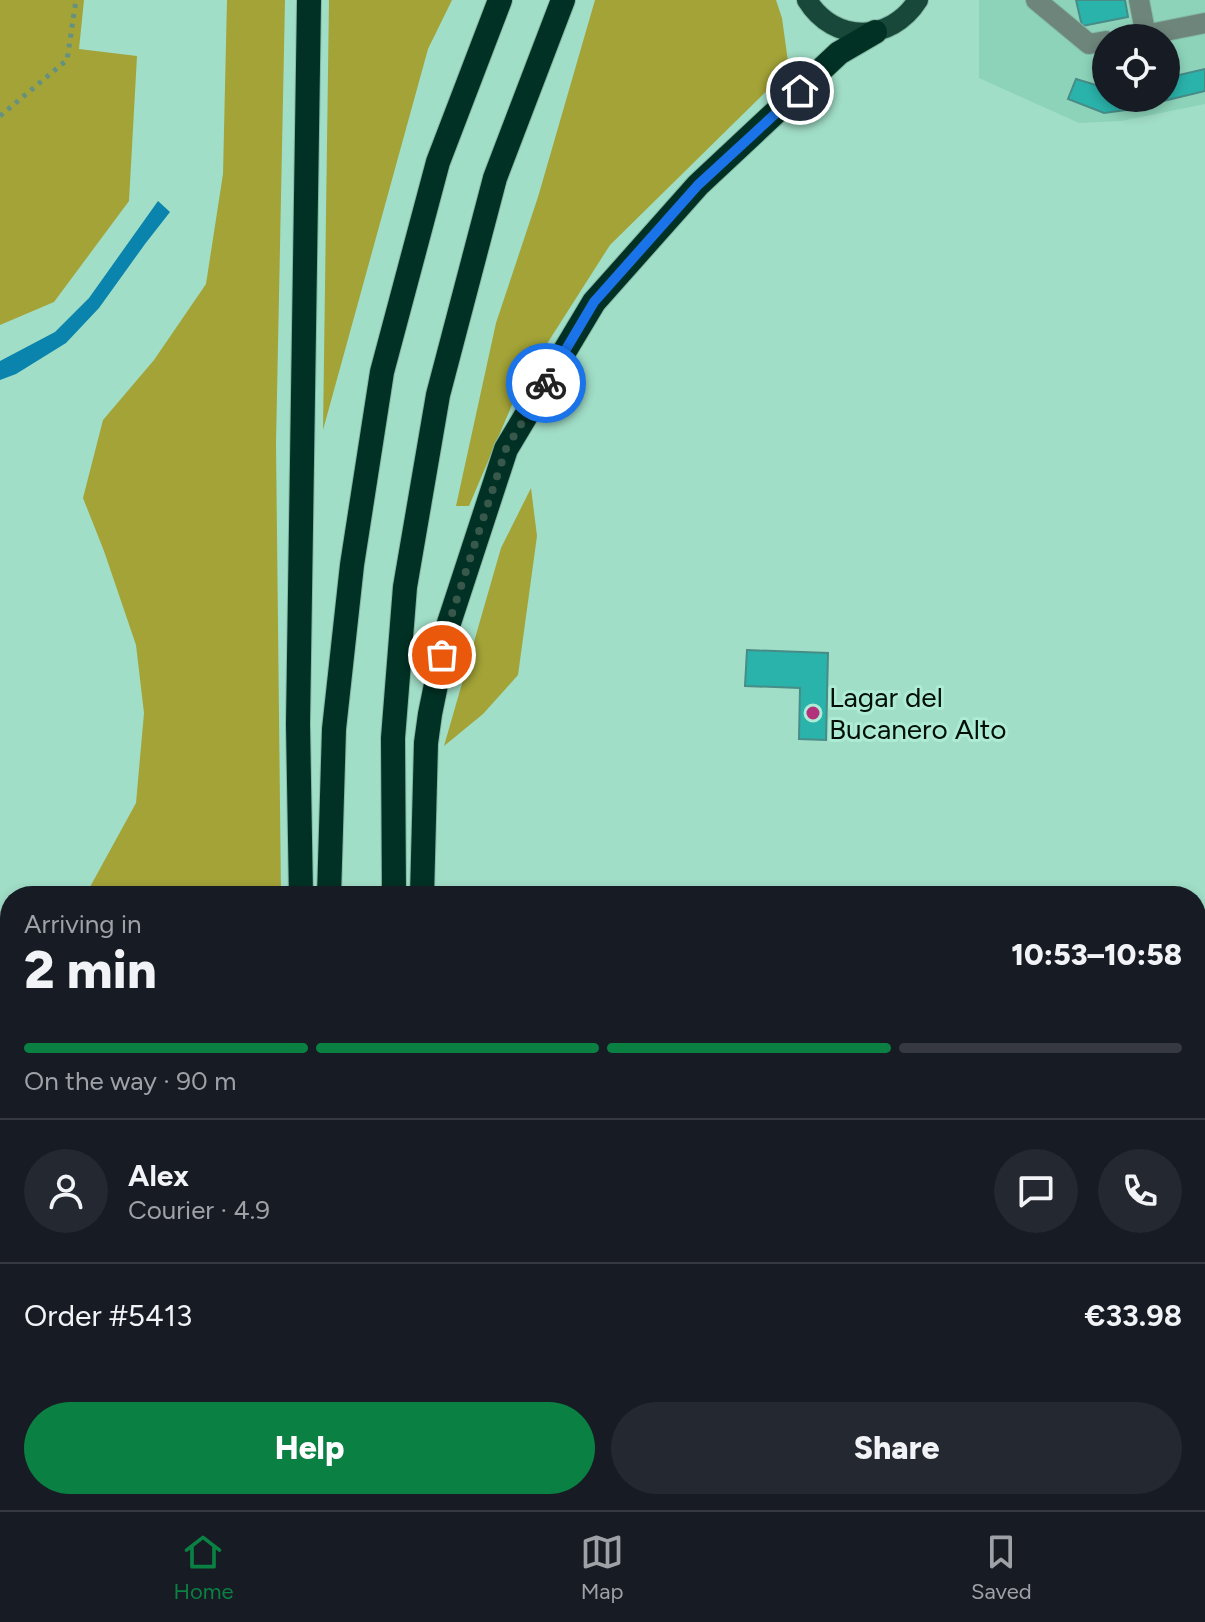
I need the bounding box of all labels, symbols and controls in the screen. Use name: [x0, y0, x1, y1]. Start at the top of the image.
map controls: [1092, 24, 1180, 112]
button: locate: [1092, 24, 1180, 112]
pin: [766, 57, 834, 125]
icon: home: [778, 69, 822, 113]
courier: [506, 343, 586, 423]
icon: bike: [524, 361, 568, 405]
pin: [408, 621, 476, 689]
icon: bag: [420, 633, 464, 677]
place label: Lagar del Bucanero Alto: [829, 680, 1007, 746]
marker: Lagar del Bucanero Alto: [804, 704, 822, 722]
text: Arriving in: [24, 908, 142, 940]
text: 10:53–10:58: [1011, 936, 1182, 973]
text: 2 min: [24, 939, 157, 1001]
text: On the way · 90 m: [24, 1065, 236, 1097]
button: person: [24, 1149, 108, 1233]
button: chat: [994, 1149, 1078, 1233]
button: phone: [1098, 1149, 1182, 1233]
text: Alex: [128, 1157, 189, 1194]
text: Courier · 4.9: [128, 1194, 270, 1226]
text: Order #5413: [24, 1297, 192, 1334]
text: €33.98: [1085, 1297, 1182, 1334]
button: Help: [24, 1402, 595, 1494]
button: Share: [611, 1402, 1182, 1494]
tab: Home: [173, 1530, 233, 1605]
tab: Map: [580, 1530, 624, 1605]
tab: Saved: [971, 1530, 1032, 1605]

